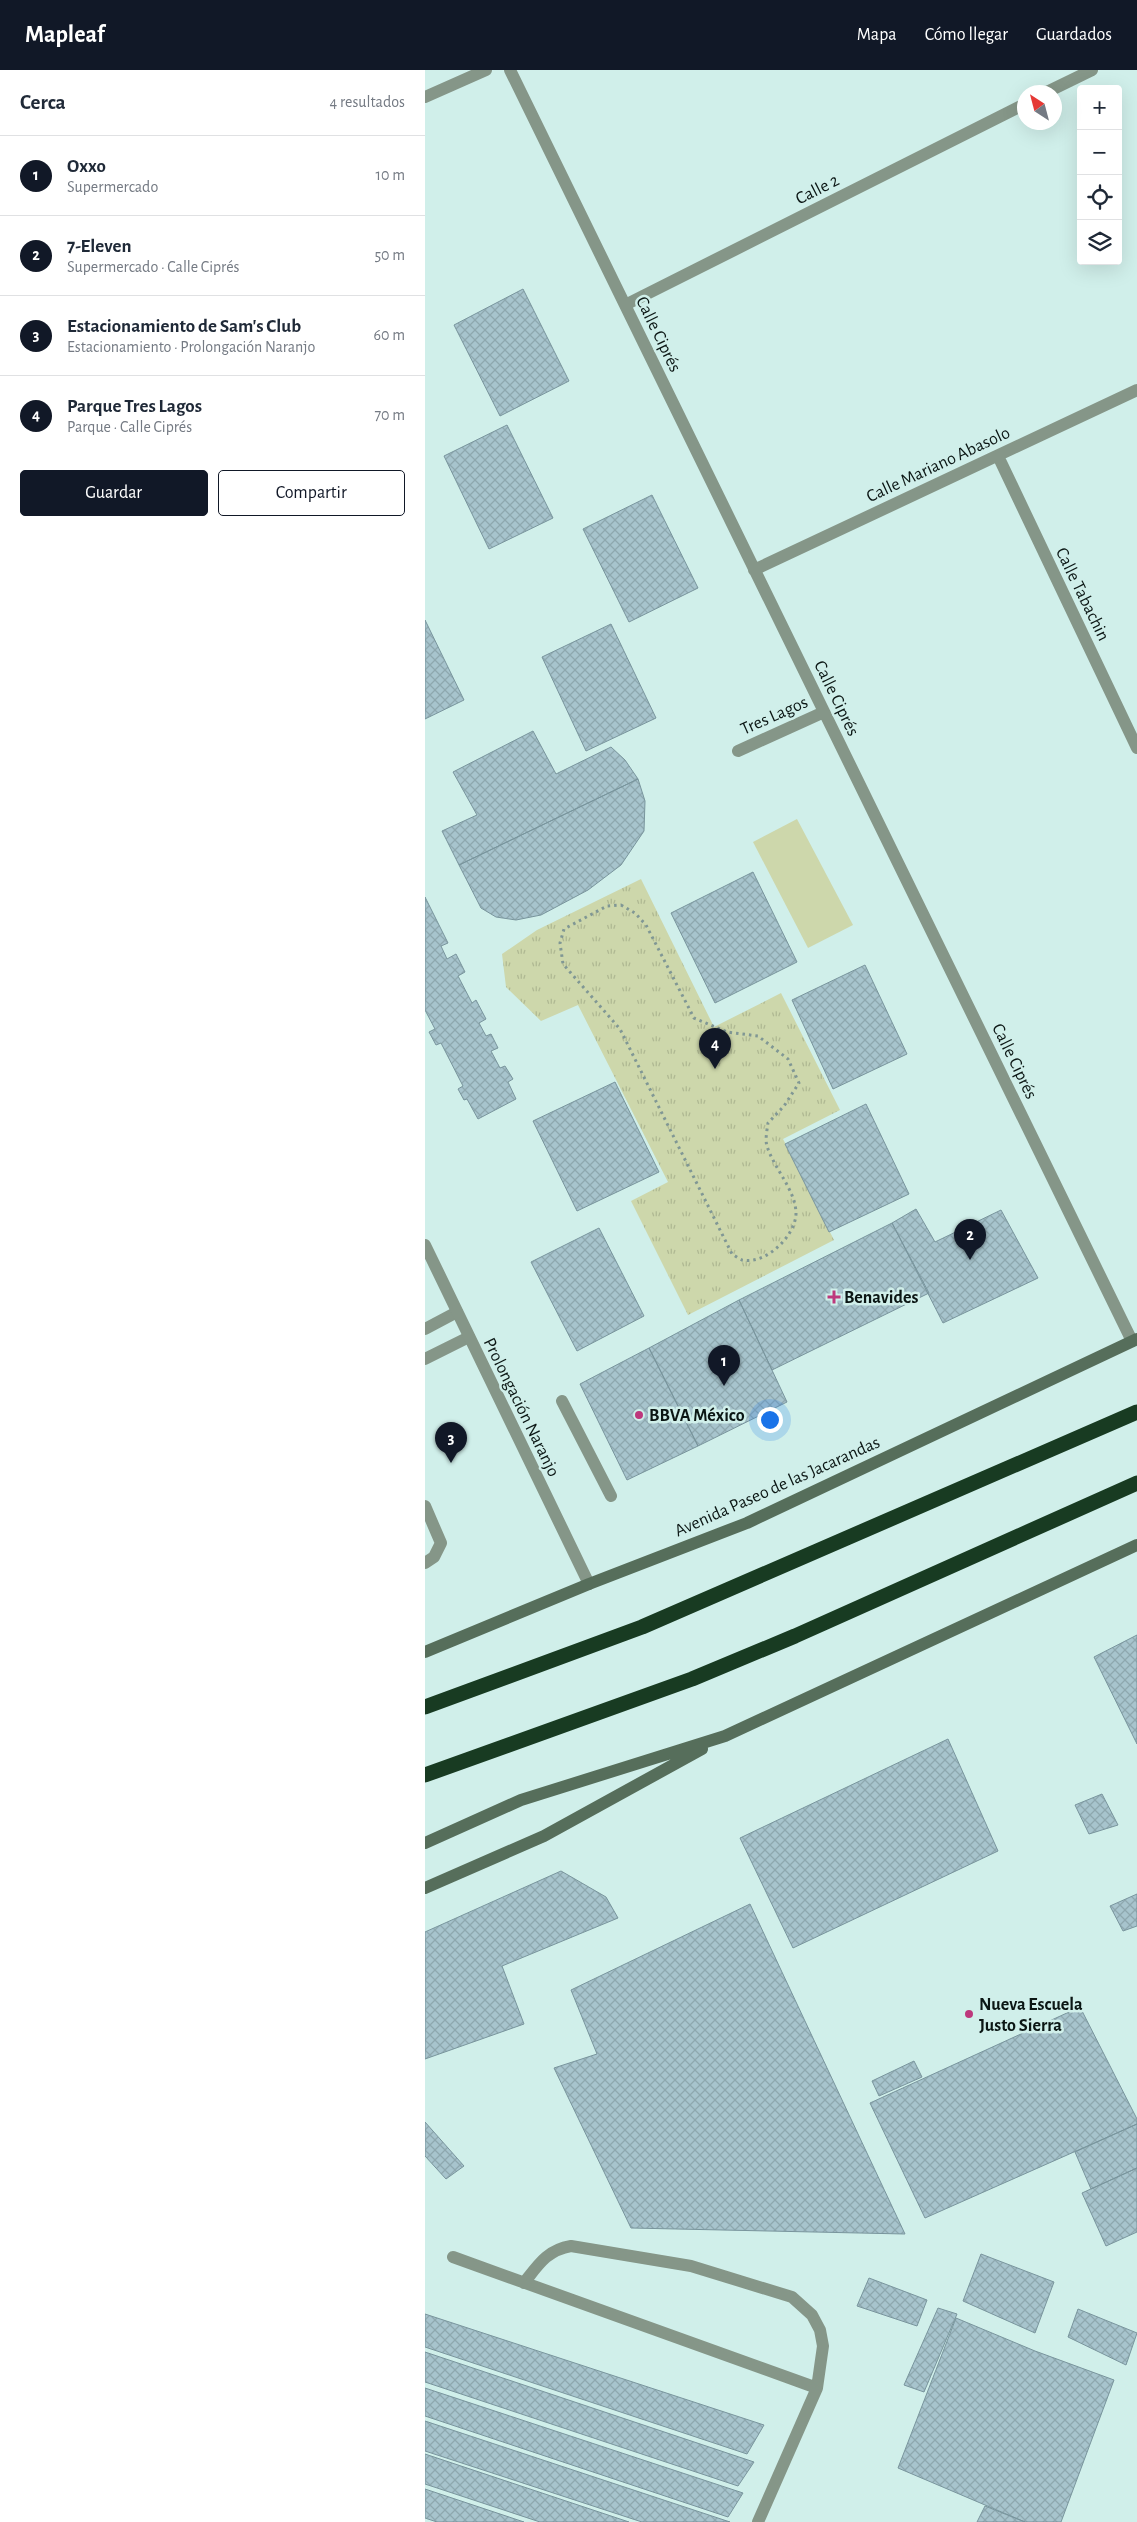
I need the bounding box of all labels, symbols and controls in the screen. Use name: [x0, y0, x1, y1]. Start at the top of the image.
text: Mapleaf: [25, 23, 105, 47]
text: Mapa: [857, 26, 897, 44]
text: Cómo llegar: [925, 26, 1008, 44]
text: Guardados: [1036, 26, 1112, 44]
north arrow: [1017, 85, 1062, 130]
map controls: [1077, 85, 1122, 265]
button: +: [1077, 85, 1122, 130]
text: Cerca: [20, 92, 66, 113]
text: 4 resultados: [330, 94, 405, 110]
button: −: [1077, 130, 1122, 175]
text: Oxxo: [67, 157, 106, 176]
text: 1: [33, 167, 39, 183]
text: 10 m: [376, 167, 405, 183]
street label: Calle 2: [793, 171, 842, 208]
button: locate: [1077, 175, 1122, 220]
text: Supermercado: [67, 179, 158, 195]
button: layers: [1077, 220, 1122, 265]
text: 7-Eleven: [67, 237, 131, 256]
text: 2: [32, 247, 40, 263]
text: 50 m: [374, 247, 405, 263]
text: Supermercado · Calle Ciprés: [67, 259, 239, 275]
street label: Calle Ciprés: [632, 294, 684, 375]
text: Estacionamiento de Sam's Club: [67, 317, 301, 336]
text: 3: [33, 327, 39, 343]
text: 60 m: [374, 327, 405, 343]
text: Estacionamiento · Prolongación Naranjo: [67, 339, 315, 355]
text: Parque Tres Lagos: [67, 397, 202, 416]
text: 4: [32, 407, 40, 423]
text: 70 m: [374, 407, 405, 423]
text: Parque · Calle Ciprés: [67, 419, 192, 435]
street label: Calle Mariano Abasolo: [864, 424, 1013, 506]
button: Guardar: [20, 470, 208, 516]
button: Compartir: [218, 470, 405, 516]
street label: Calle Tabachin: [1052, 545, 1112, 644]
street label: Calle Ciprés: [810, 658, 862, 739]
street label: Tres Lagos: [738, 693, 811, 739]
street label: Calle Ciprés: [988, 1021, 1040, 1102]
pin: 4: [699, 1028, 731, 1069]
pin: 2: [954, 1219, 986, 1260]
place label: Benavides: [844, 1289, 919, 1307]
marker: Benavides: [828, 1291, 840, 1303]
street label: Prolongación Naranjo: [480, 1335, 563, 1480]
pin: 1: [708, 1345, 740, 1386]
place label: BBVA México: [649, 1407, 745, 1425]
your location: [757, 1407, 783, 1433]
marker: BBVA México: [633, 1409, 645, 1421]
pin: 3: [435, 1422, 467, 1463]
street label: Avenida Paseo de las Jacarandas: [672, 1433, 883, 1540]
place label: Nueva Escuela Justo Sierra: [979, 1996, 1083, 2035]
marker: Nueva Escuela Justo Sierra: [963, 2008, 975, 2020]

